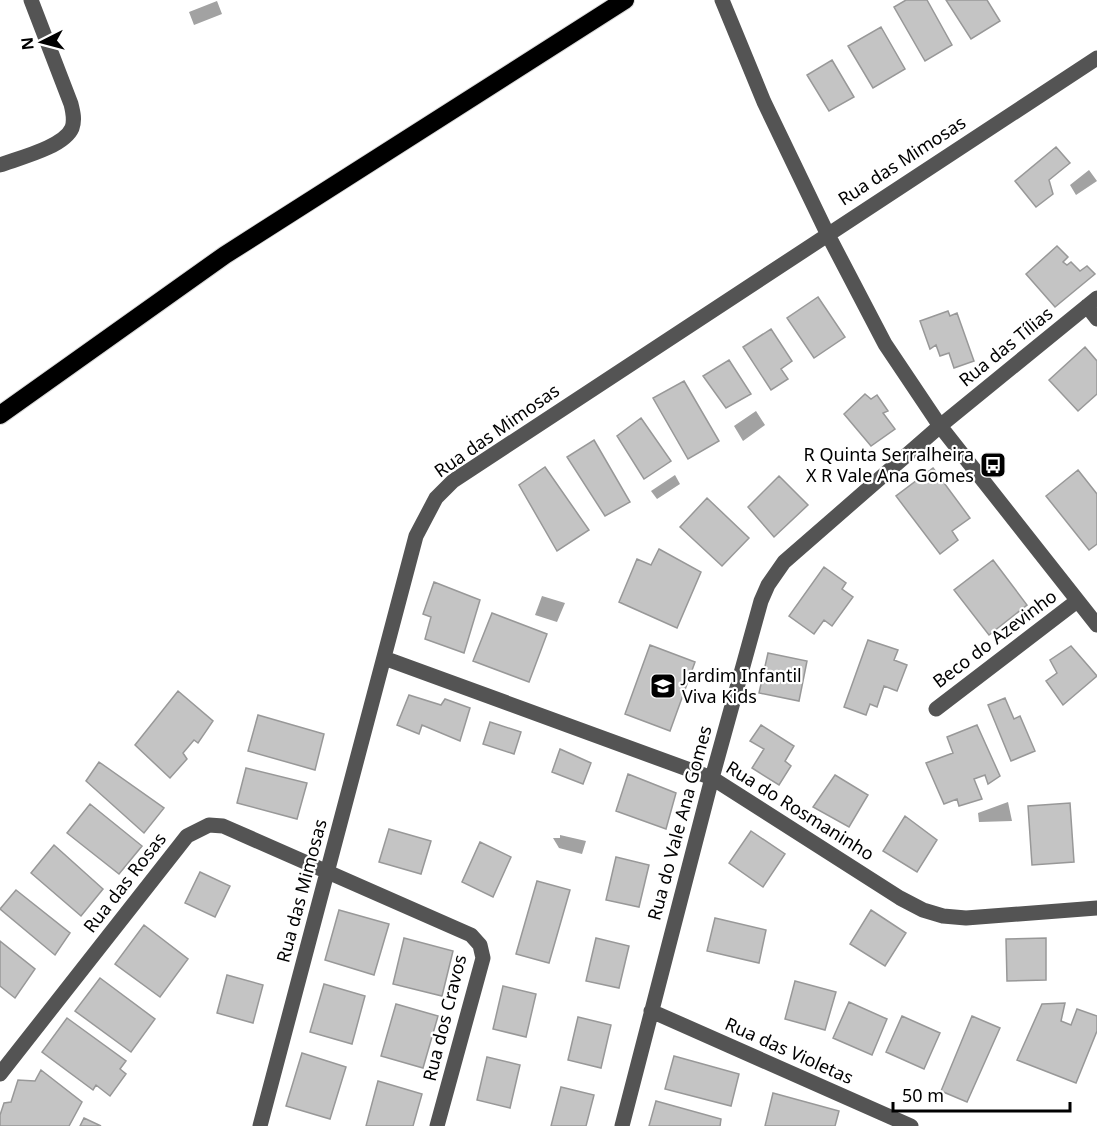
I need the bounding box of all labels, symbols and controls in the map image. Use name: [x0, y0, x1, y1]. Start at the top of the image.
north arrow: [12, 12, 72, 72]
text: N: [15, 36, 39, 51]
street label: Rua das Mimosas: [833, 110, 970, 210]
street label: Rua das Tílias: [953, 301, 1057, 391]
street label: Rua das Mimosas: [429, 378, 564, 482]
place label: R Quinta Serralheira X R Vale Ana Gomes: [804, 442, 974, 487]
bus stop icon: R Quinta Serralheira X R Vale Ana Gomes: [978, 450, 1008, 480]
street label: Beco do Azevinho: [928, 584, 1061, 693]
place label: Jardim Infantil Viva Kids: [680, 663, 802, 708]
school or university icon: Jardim Infantil Viva Kids: [648, 671, 678, 701]
street label: Rua do Vale Ana Gomes: [641, 723, 717, 923]
street label: Rua do Rosmaninho: [722, 755, 879, 865]
street label: Rua das Mimosas: [270, 816, 332, 965]
street label: Rua das Rosas: [78, 827, 171, 937]
street label: Rua dos Cravos: [417, 952, 471, 1084]
street label: Rua das Violetas: [722, 1011, 857, 1089]
scale bar: [893, 1075, 1070, 1113]
text: 50 m: [902, 1083, 944, 1107]

